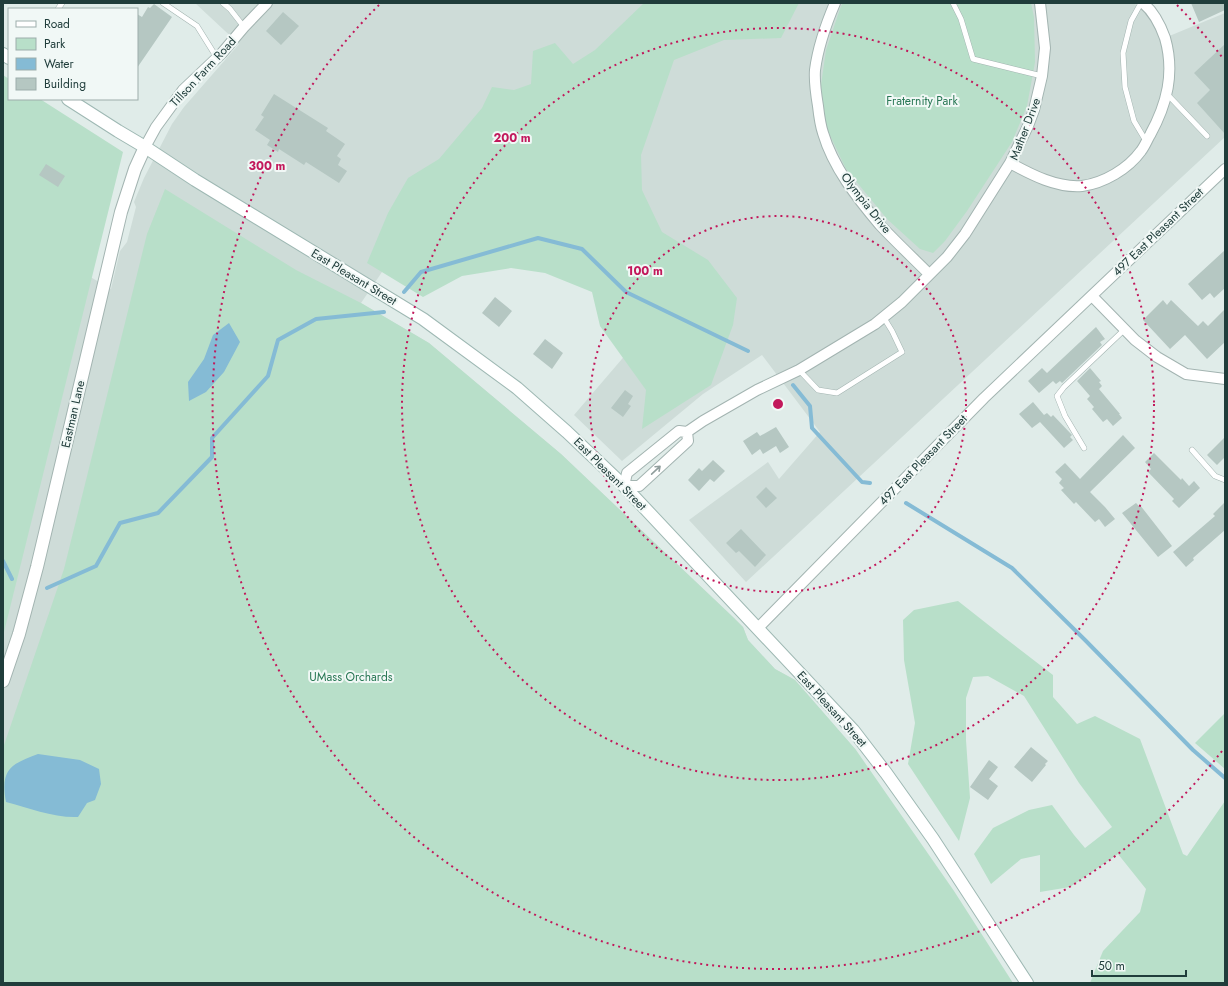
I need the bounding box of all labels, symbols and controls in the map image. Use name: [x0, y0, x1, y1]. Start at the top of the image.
legend: [8, 8, 138, 100]
text: Road: [44, 15, 70, 33]
street label: Tillson Farm Road: [166, 33, 240, 111]
text: Park: [44, 35, 66, 53]
text: Water: [44, 55, 75, 73]
text: Building: [44, 75, 86, 93]
park label: Fraternity Park: [886, 92, 958, 110]
street label: Mather Drive: [1005, 95, 1045, 163]
text: 200 m: [493, 129, 531, 147]
text: 300 m: [249, 157, 286, 175]
street label: Olympia Drive: [836, 169, 896, 237]
street label: 497 East Pleasant Street: [1108, 184, 1208, 280]
street label: East Pleasant Street: [308, 244, 400, 310]
text: 100 m: [627, 262, 663, 280]
street label: Eastman Lane: [56, 378, 90, 450]
centre of rings: [771, 397, 785, 411]
street label: 497 East Pleasant Street: [875, 410, 971, 510]
street label: East Pleasant Street: [569, 433, 651, 515]
one-way arrow: [651, 466, 661, 475]
street label: East Pleasant Street: [793, 667, 871, 751]
park label: UMass Orchards: [309, 668, 393, 686]
scale bar: [1092, 952, 1186, 978]
text: 50 m: [1098, 957, 1125, 975]

